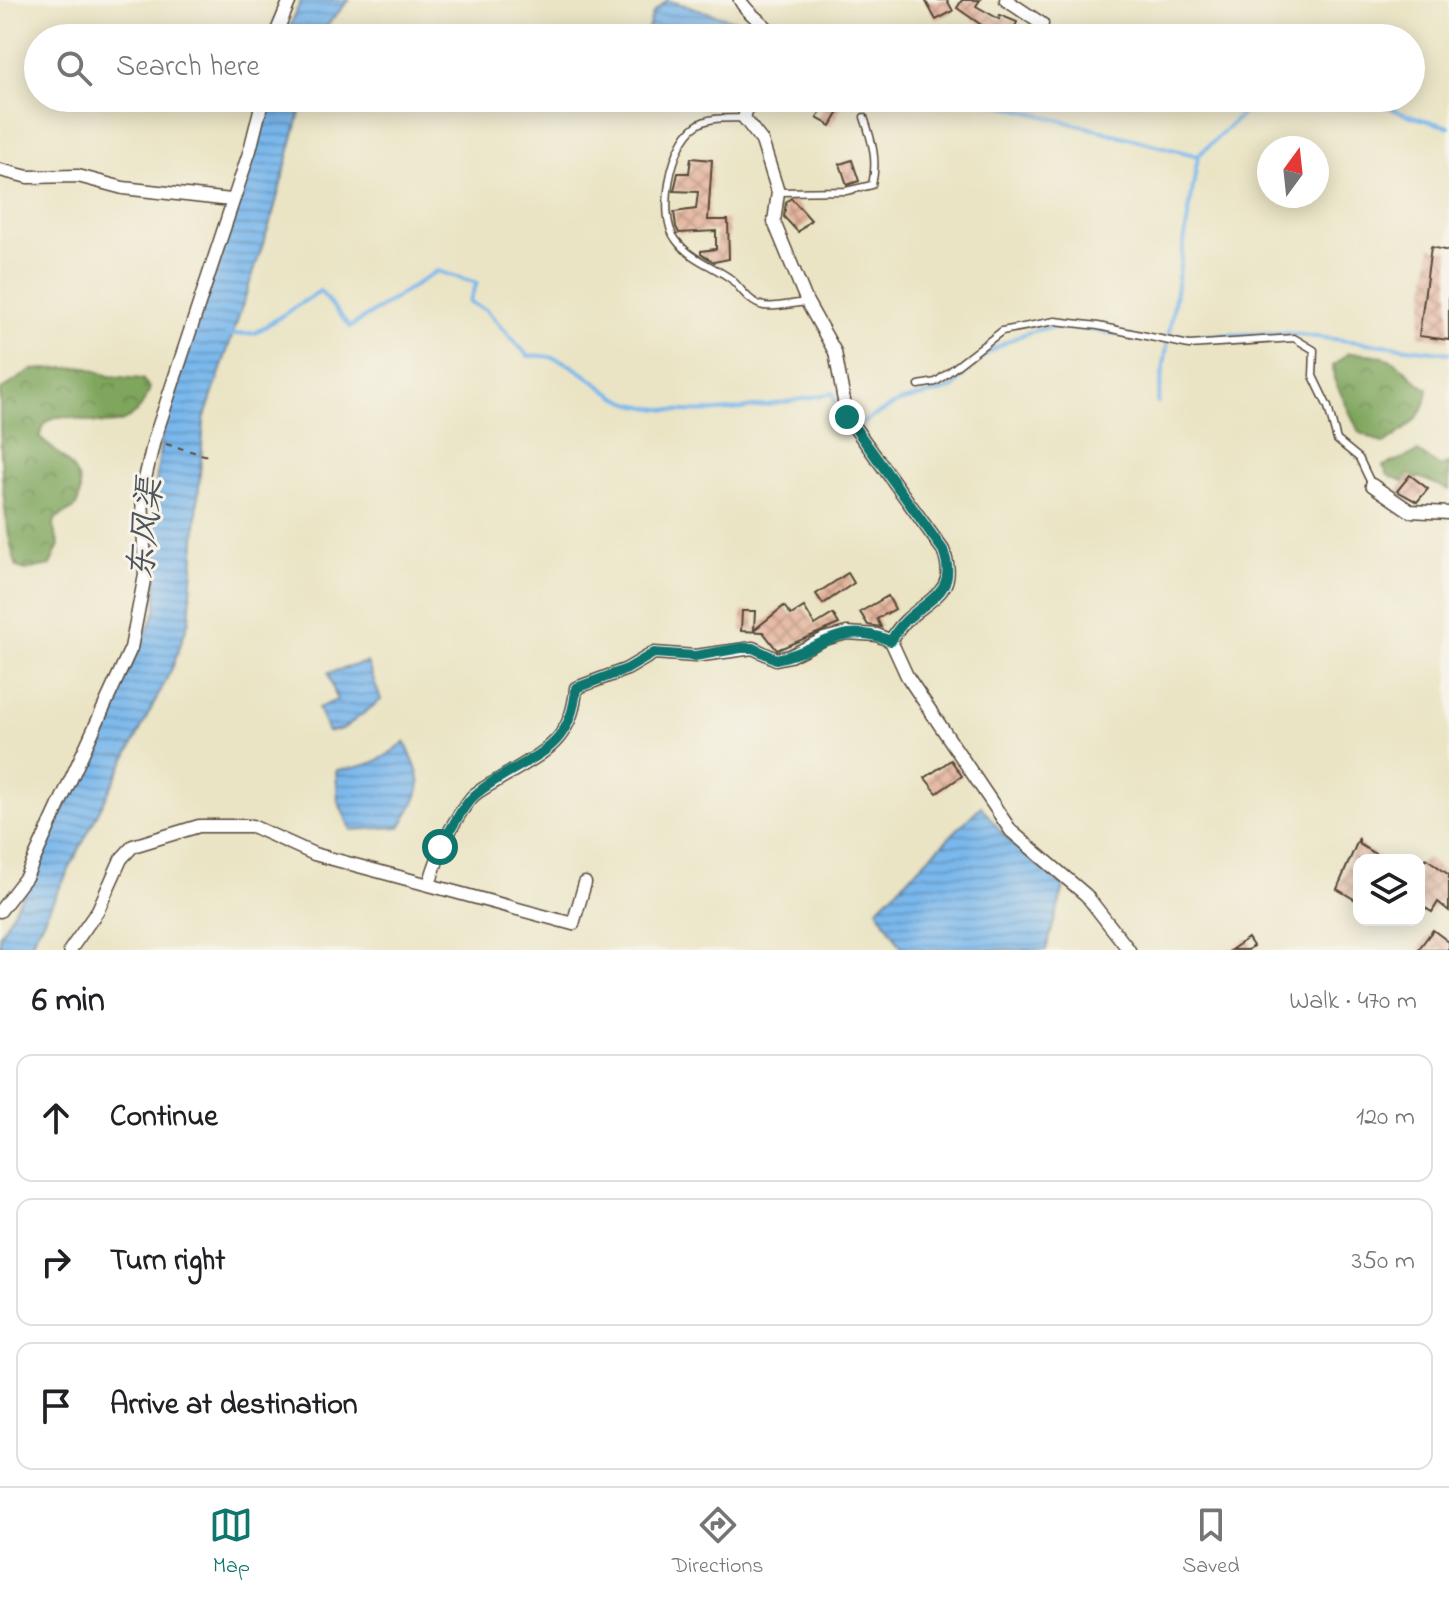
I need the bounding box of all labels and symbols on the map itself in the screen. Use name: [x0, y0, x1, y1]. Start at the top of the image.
north arrow: [1257, 136, 1329, 208]
route end: [829, 399, 865, 435]
water label: 东风渠: [118, 473, 178, 583]
route start: [422, 829, 458, 865]

